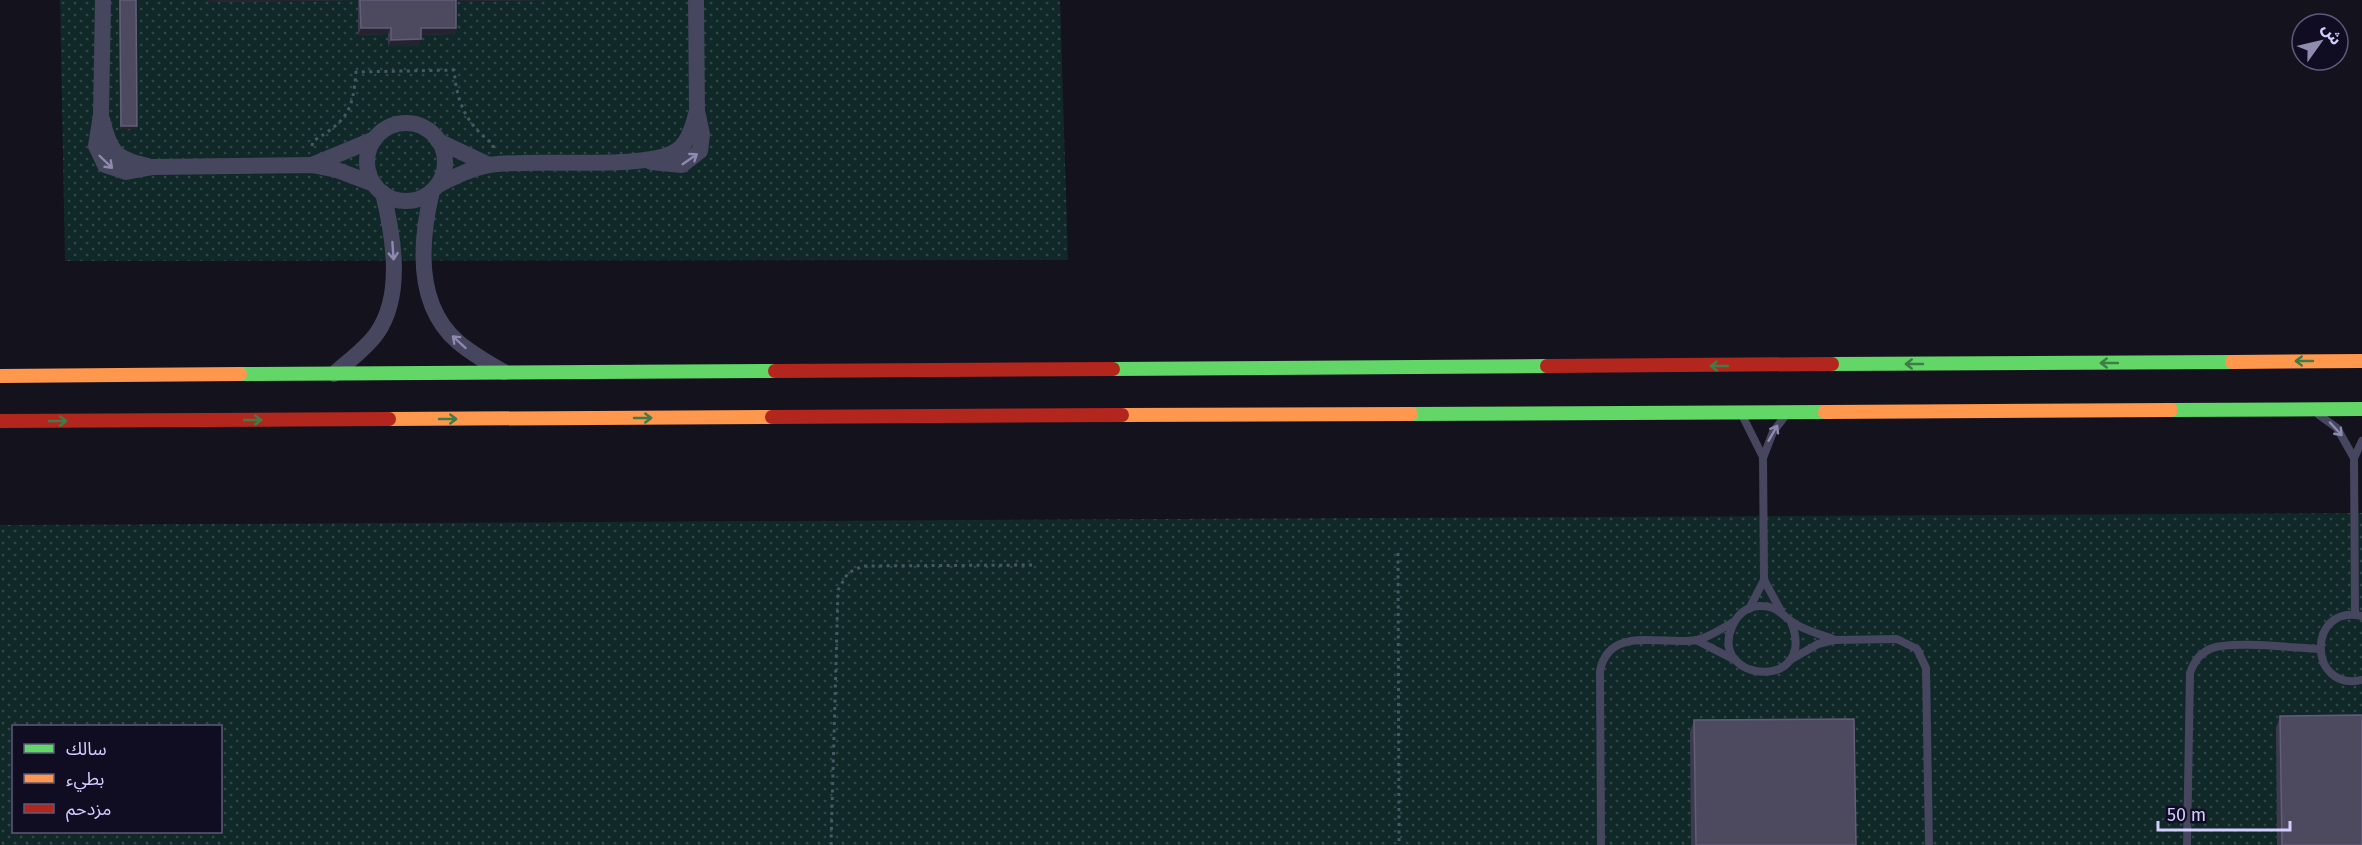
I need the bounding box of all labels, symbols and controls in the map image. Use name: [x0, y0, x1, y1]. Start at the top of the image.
north arrow: [2290, 12, 2350, 72]
text: ش: [2318, 19, 2346, 48]
one-way arrow: [682, 153, 698, 165]
one-way arrow: [98, 154, 113, 169]
one-way arrow: [387, 240, 398, 260]
one-way arrow: [452, 335, 467, 349]
one-way arrow: [2294, 356, 2314, 367]
one-way arrow: [2099, 357, 2119, 369]
one-way arrow: [1904, 358, 1924, 370]
one-way arrow: [1709, 360, 1729, 372]
one-way arrow: [633, 412, 653, 424]
one-way arrow: [438, 413, 458, 425]
one-way arrow: [243, 414, 263, 426]
one-way arrow: [48, 415, 68, 427]
one-way arrow: [2329, 421, 2343, 436]
one-way arrow: [1768, 425, 1780, 442]
legend: [12, 725, 222, 833]
text: سالك: [66, 738, 107, 760]
text: بطيء: [66, 768, 104, 792]
scale bar: [2158, 794, 2290, 832]
text: مزدحم: [66, 798, 111, 822]
text: 50 m: [2167, 804, 2206, 826]

